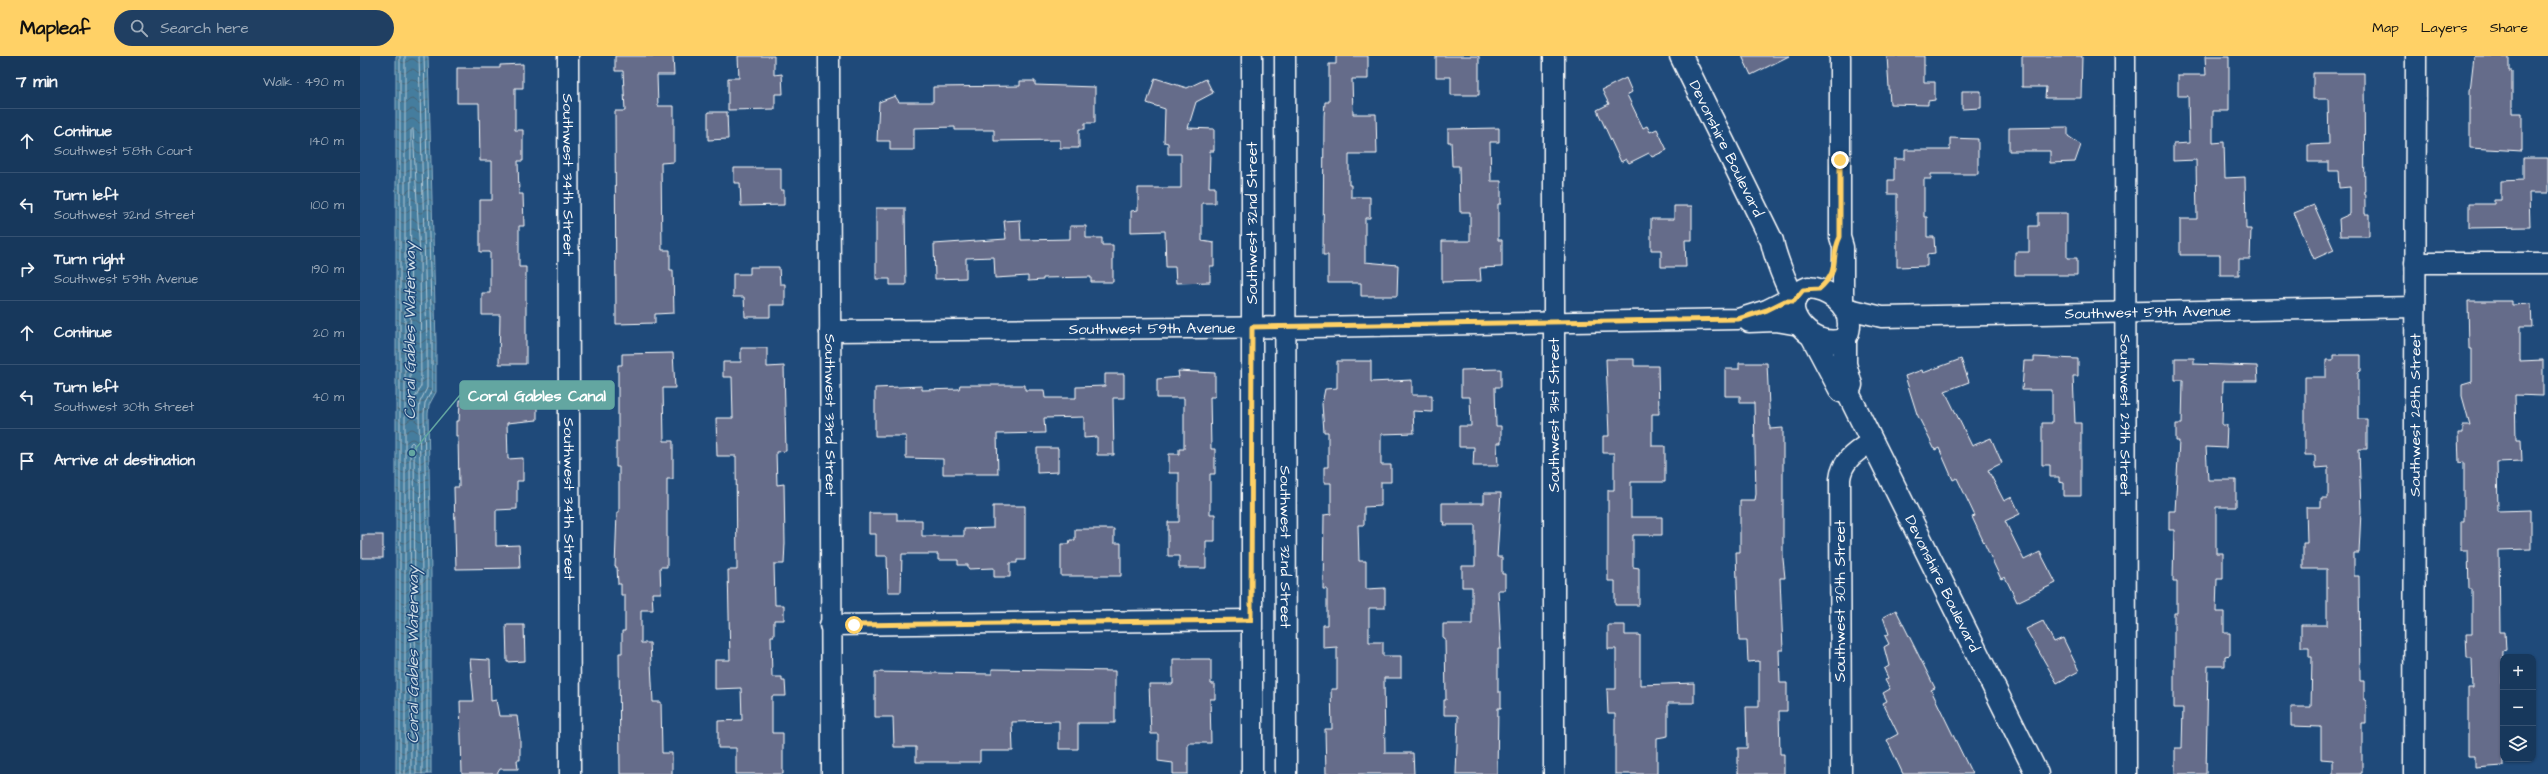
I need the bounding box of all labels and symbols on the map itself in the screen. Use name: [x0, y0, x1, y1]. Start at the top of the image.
street label: Devonshire Boulevard: [1684, 77, 1769, 221]
street label: Southwest 34th Street: [558, 94, 579, 256]
street label: Southwest 32nd Street: [1242, 142, 1263, 304]
route end: [1831, 151, 1849, 169]
water label: Coral Gables Waterway: [399, 240, 422, 420]
street label: Southwest 59th Avenue: [2064, 300, 2231, 324]
street label: Southwest 59th Avenue: [1069, 317, 1235, 340]
street label: Southwest 28th Street: [2404, 333, 2426, 497]
street label: Southwest 33rd Street: [820, 334, 841, 496]
street label: Southwest 29th Street: [2115, 334, 2136, 496]
street label: Southwest 31st Street: [1544, 338, 1565, 492]
callout: Coral Gables Canal: [460, 381, 614, 409]
text: Coral Gables Canal: [468, 385, 607, 407]
street label: Southwest 34th Street: [559, 418, 580, 580]
street label: Southwest 32nd Street: [1275, 466, 1296, 628]
street label: Devonshire Boulevard: [1900, 512, 1985, 656]
street label: Southwest 30th Street: [1830, 520, 1851, 682]
water label: Coral Gables Waterway: [402, 564, 425, 744]
route start: [845, 616, 863, 634]

